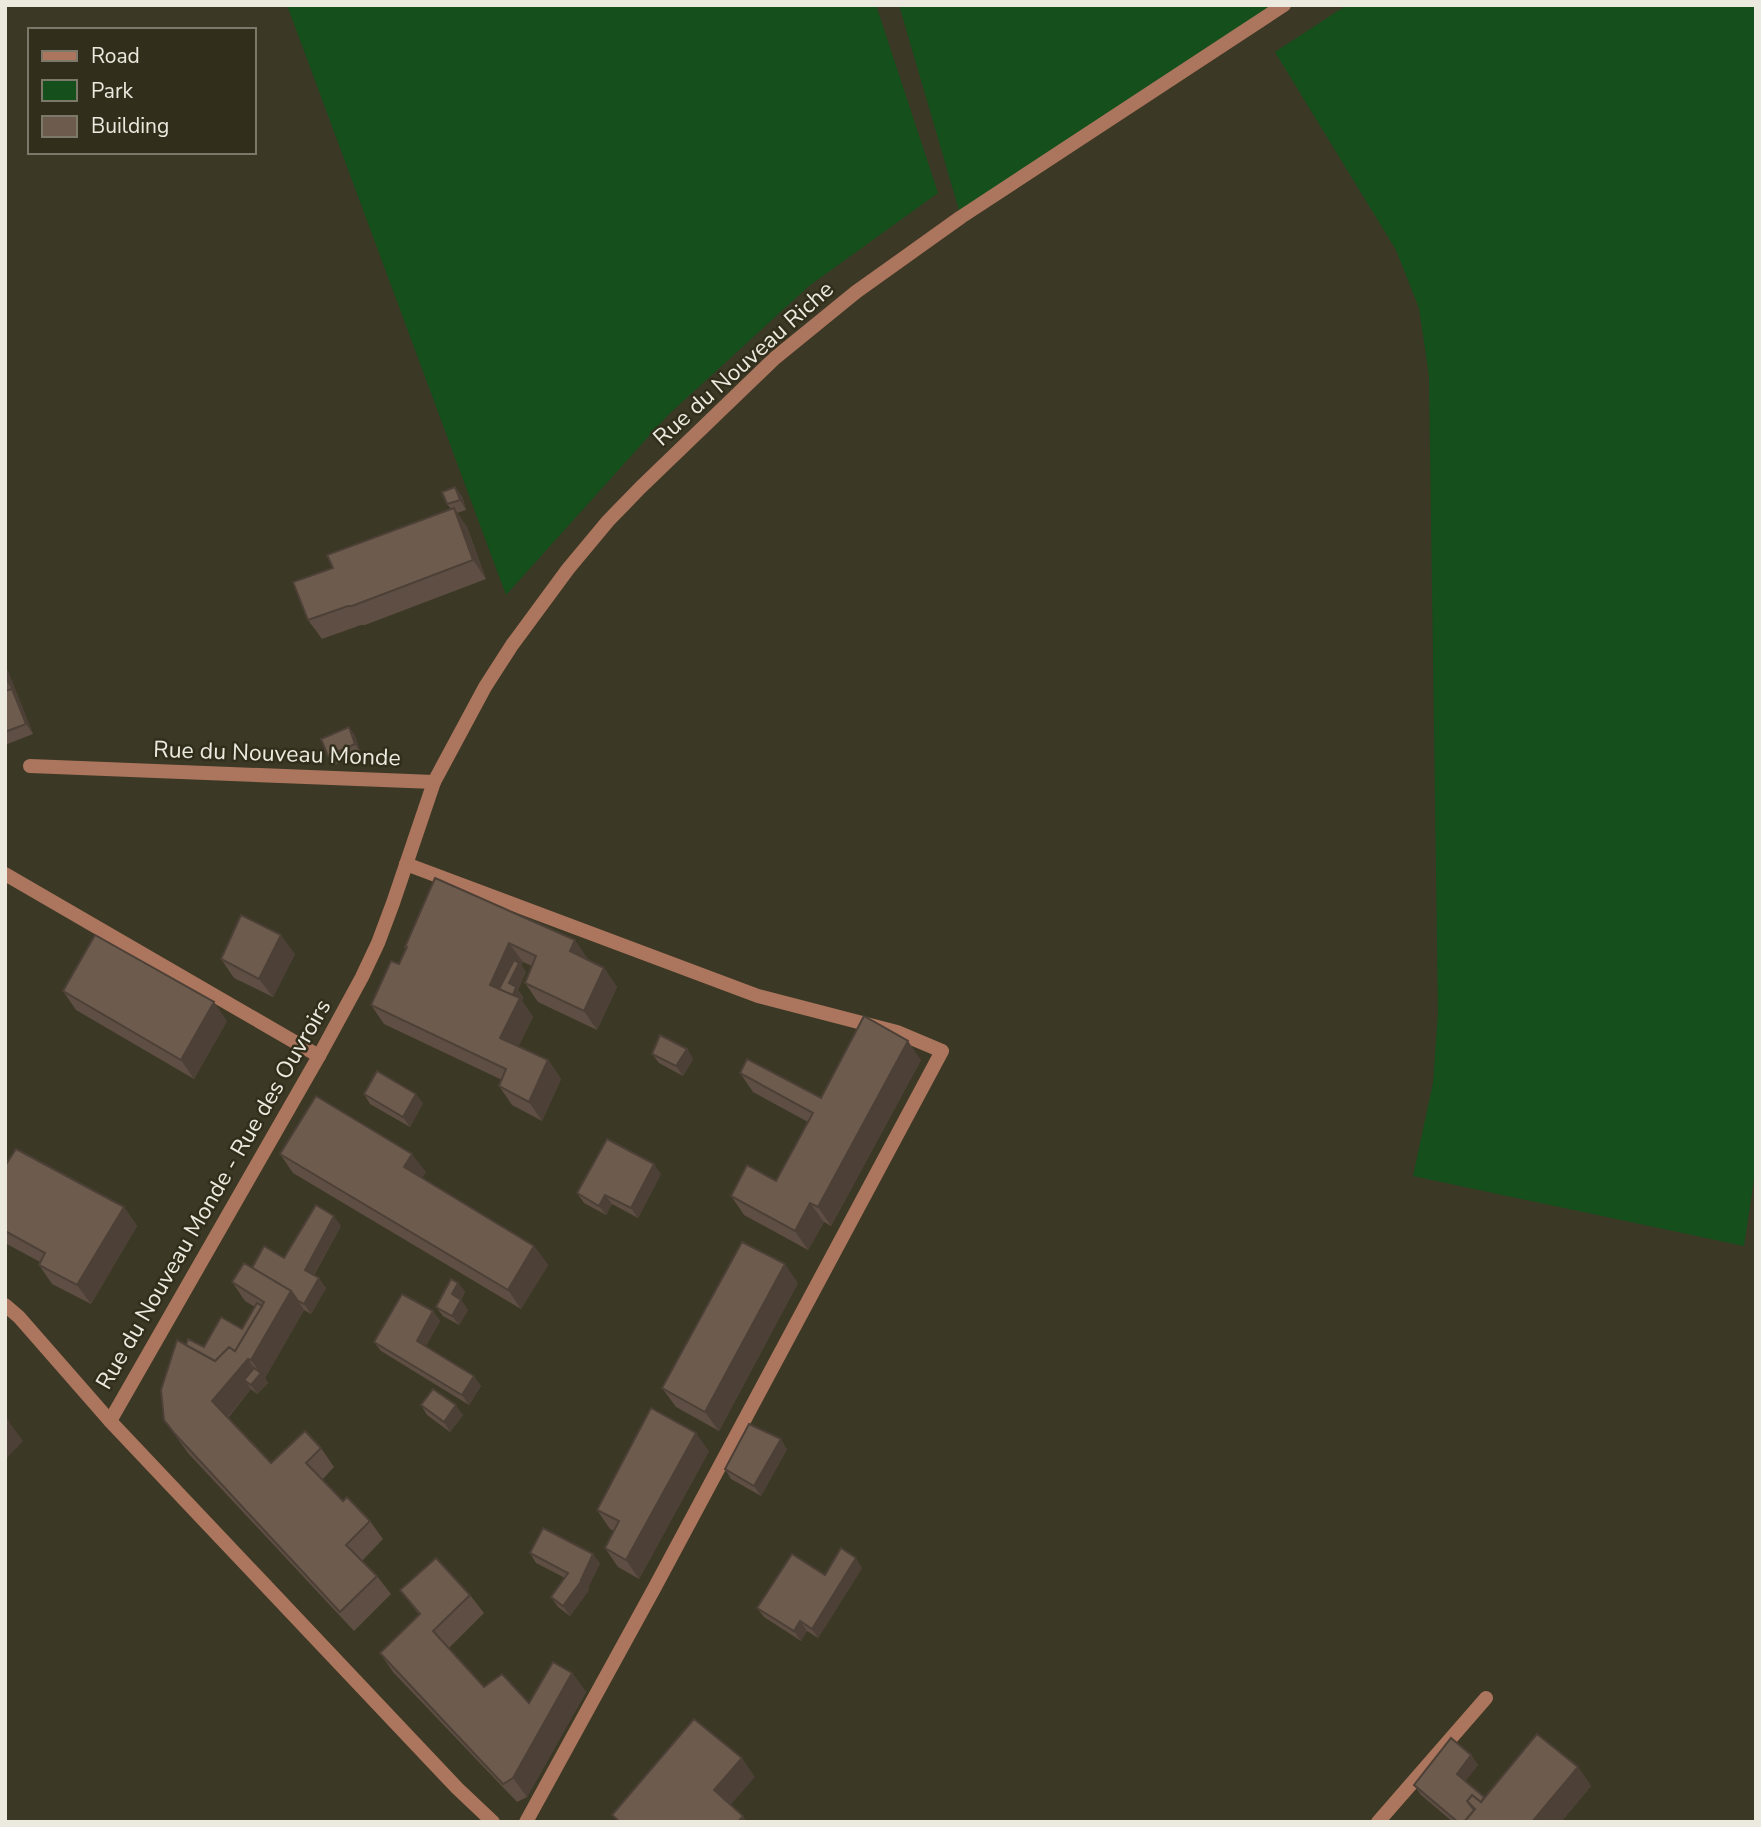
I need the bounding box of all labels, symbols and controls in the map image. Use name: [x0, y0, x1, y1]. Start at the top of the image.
legend: [28, 28, 256, 154]
text: Road: [91, 42, 140, 70]
text: Park: [91, 77, 133, 105]
text: Building: [91, 112, 169, 140]
street label: Rue du Nouveau Riche: [646, 274, 840, 453]
street label: Rue du Nouveau Monde: [153, 734, 401, 773]
street label: Rue du Nouveau Monde - Rue des Ouvroirs: [89, 993, 338, 1395]

